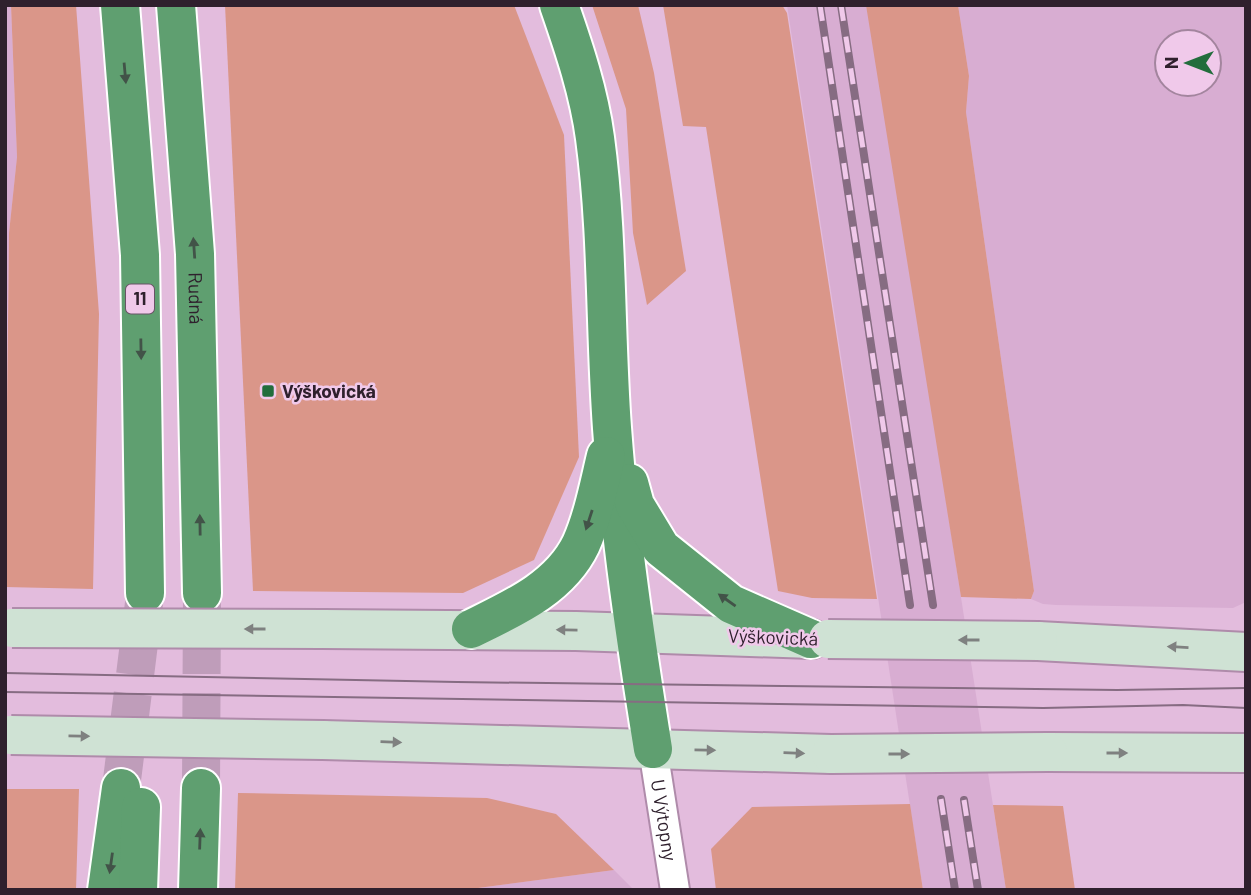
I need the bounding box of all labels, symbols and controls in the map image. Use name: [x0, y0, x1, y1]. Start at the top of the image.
north arrow: [1153, 28, 1223, 98]
text: N: [1159, 57, 1182, 69]
one-way arrow: [120, 63, 131, 85]
one-way arrow: [189, 237, 200, 259]
street label: Rudná: [184, 272, 208, 325]
road number: 11: [126, 284, 154, 314]
one-way arrow: [135, 338, 147, 360]
place label: Výškovická: [282, 379, 376, 402]
marker: Výškovická: [260, 383, 276, 399]
one-way arrow: [583, 509, 594, 530]
one-way arrow: [195, 513, 206, 535]
one-way arrow: [718, 593, 736, 607]
one-way arrow: [244, 623, 266, 635]
street label: Výškovická: [727, 623, 819, 650]
one-way arrow: [556, 625, 578, 636]
one-way arrow: [958, 634, 980, 646]
one-way arrow: [1166, 642, 1188, 653]
one-way arrow: [68, 731, 90, 742]
one-way arrow: [380, 737, 402, 748]
one-way arrow: [694, 744, 716, 756]
one-way arrow: [783, 747, 805, 758]
one-way arrow: [1106, 747, 1128, 758]
one-way arrow: [889, 748, 911, 759]
street label: U Výtopny: [647, 778, 682, 863]
one-way arrow: [194, 828, 205, 850]
one-way arrow: [105, 852, 116, 874]

